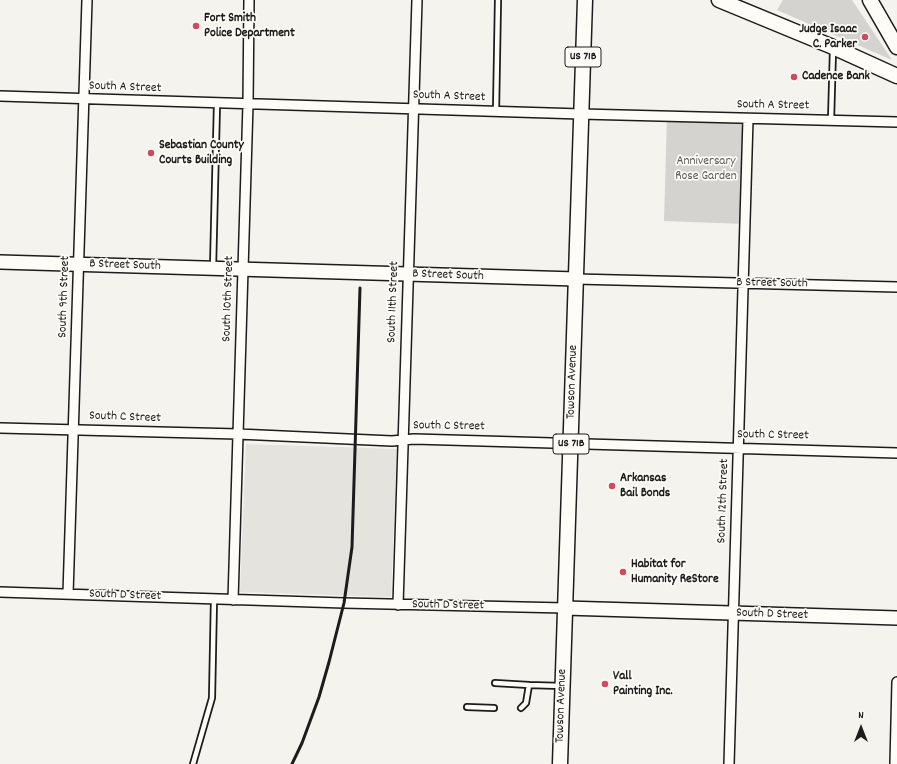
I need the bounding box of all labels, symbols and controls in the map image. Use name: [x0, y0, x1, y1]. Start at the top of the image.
place label: Fort Smith Police Department: [204, 11, 295, 42]
marker: Fort Smith Police Department: [191, 21, 201, 31]
place label: Judge Isaac C. Parker: [799, 22, 857, 53]
marker: Judge Isaac C. Parker: [860, 32, 870, 42]
road number: US 71B: [565, 47, 601, 67]
place label: Cadence Bank: [802, 69, 870, 85]
marker: Cadence Bank: [789, 72, 799, 82]
street label: South A Street: [88, 79, 162, 97]
street label: South A Street: [412, 88, 486, 106]
street label: South A Street: [737, 98, 809, 114]
place label: Sebastian County Courts Building: [159, 138, 244, 169]
marker: Sebastian County Courts Building: [146, 148, 156, 158]
park label: Anniversary Rose Garden: [675, 154, 737, 185]
street label: South 9th Street: [56, 256, 74, 338]
street label: South 10th Street: [220, 256, 238, 342]
street label: B Street South: [89, 257, 161, 275]
street label: South 11th Street: [385, 261, 403, 343]
street label: B Street South: [412, 267, 484, 285]
street label: B Street South: [736, 276, 808, 292]
street label: Towson Avenue: [564, 345, 582, 419]
street label: South C Street: [89, 409, 161, 427]
street label: South C Street: [413, 419, 485, 435]
street label: South C Street: [737, 428, 809, 444]
road number: US 71B: [553, 434, 589, 454]
street label: South 12th Street: [715, 458, 733, 544]
place label: Arkansas Bail Bonds: [620, 471, 670, 502]
marker: Arkansas Bail Bonds: [607, 481, 617, 491]
place label: Habitat for Humanity ReStore: [631, 557, 719, 588]
marker: Habitat for Humanity ReStore: [618, 567, 628, 577]
street label: South D Street: [89, 587, 161, 605]
street label: South D Street: [412, 598, 484, 614]
street label: South D Street: [736, 606, 808, 624]
street label: Towson Avenue: [553, 669, 571, 743]
place label: Vall Painting Inc.: [613, 669, 673, 700]
marker: Vall Painting Inc.: [600, 679, 610, 689]
north arrow: [841, 708, 881, 748]
text: N: [858, 708, 864, 724]

